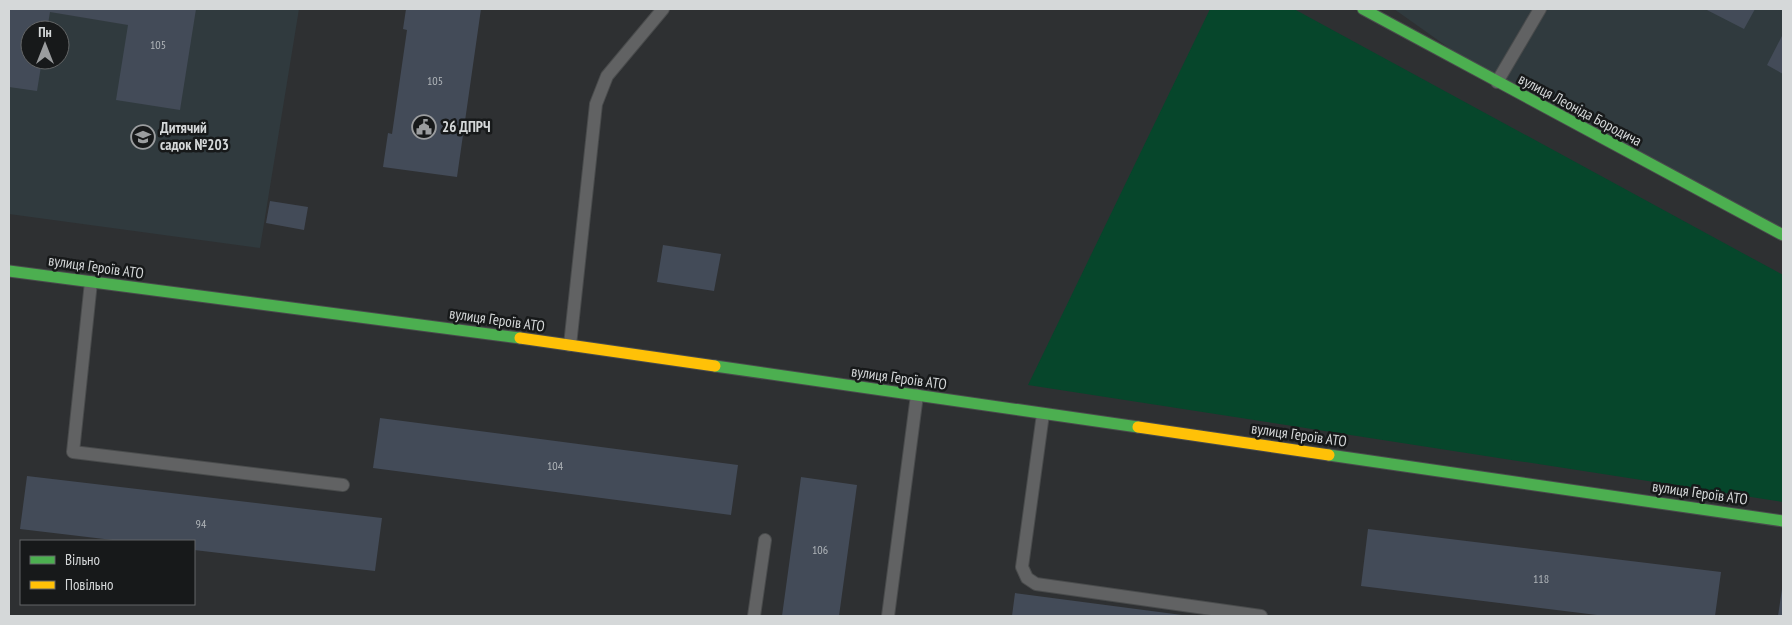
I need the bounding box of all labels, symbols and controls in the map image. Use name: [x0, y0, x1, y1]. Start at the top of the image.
north arrow: [20, 20, 70, 70]
text: Пн: [38, 23, 52, 41]
house number: 105: [150, 37, 166, 52]
street label: вулиця Леоніда Бородича: [1515, 69, 1645, 150]
house number: 105: [427, 73, 443, 88]
public building icon: 26 ДПРЧ: [411, 114, 437, 140]
place label: 26 ДПРЧ: [442, 117, 491, 136]
place label: Дитячий садок №203: [160, 118, 229, 154]
school or university icon: Дитячий садок №203: [130, 124, 156, 150]
street label: вулиця Героїв АТО: [47, 250, 145, 283]
street label: вулиця Героїв АТО: [448, 303, 546, 336]
street label: вулиця Героїв АТО: [850, 361, 948, 394]
street label: вулиця Героїв АТО: [1250, 418, 1348, 451]
house number: 104: [547, 458, 564, 473]
street label: вулиця Героїв АТО: [1651, 476, 1749, 509]
house number: 94: [196, 516, 207, 531]
legend: [20, 540, 195, 605]
house number: 106: [812, 542, 828, 557]
text: Вільно: [65, 550, 100, 569]
house number: 118: [1533, 571, 1549, 586]
text: Повільно: [65, 575, 113, 594]

